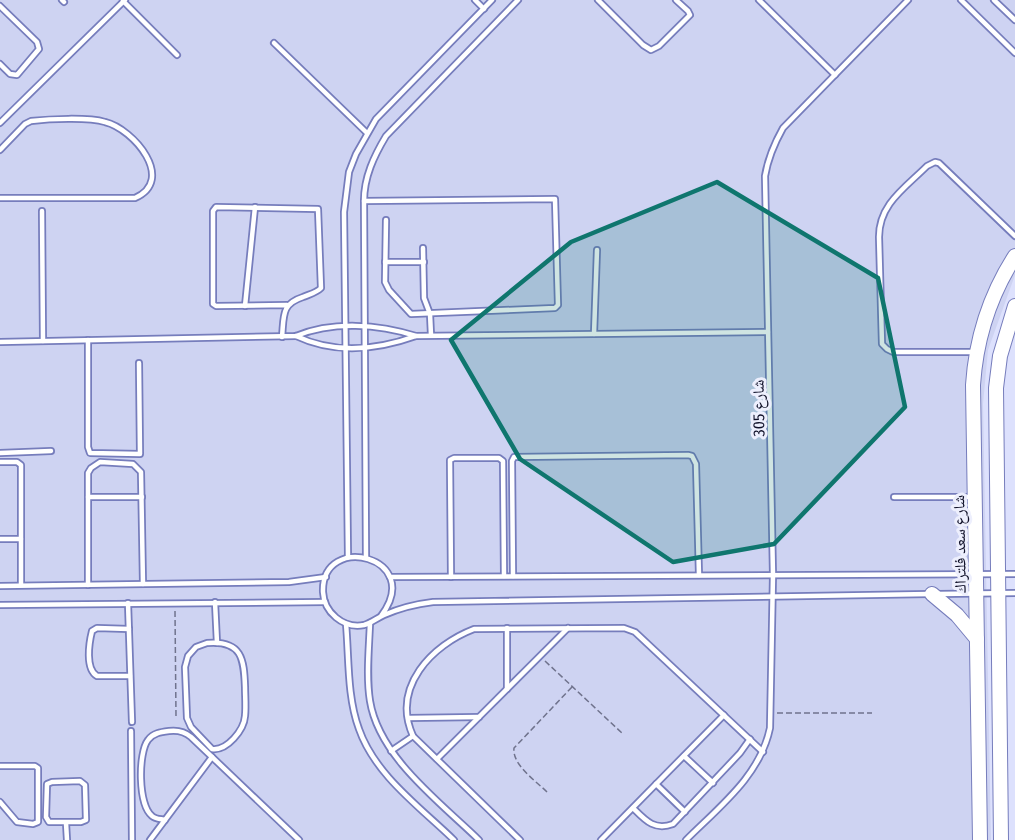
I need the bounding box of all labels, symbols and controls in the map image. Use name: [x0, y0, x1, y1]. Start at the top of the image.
street label: شارع 305: [749, 379, 769, 437]
street label: شارع سعد فلتراك: [949, 495, 971, 593]

